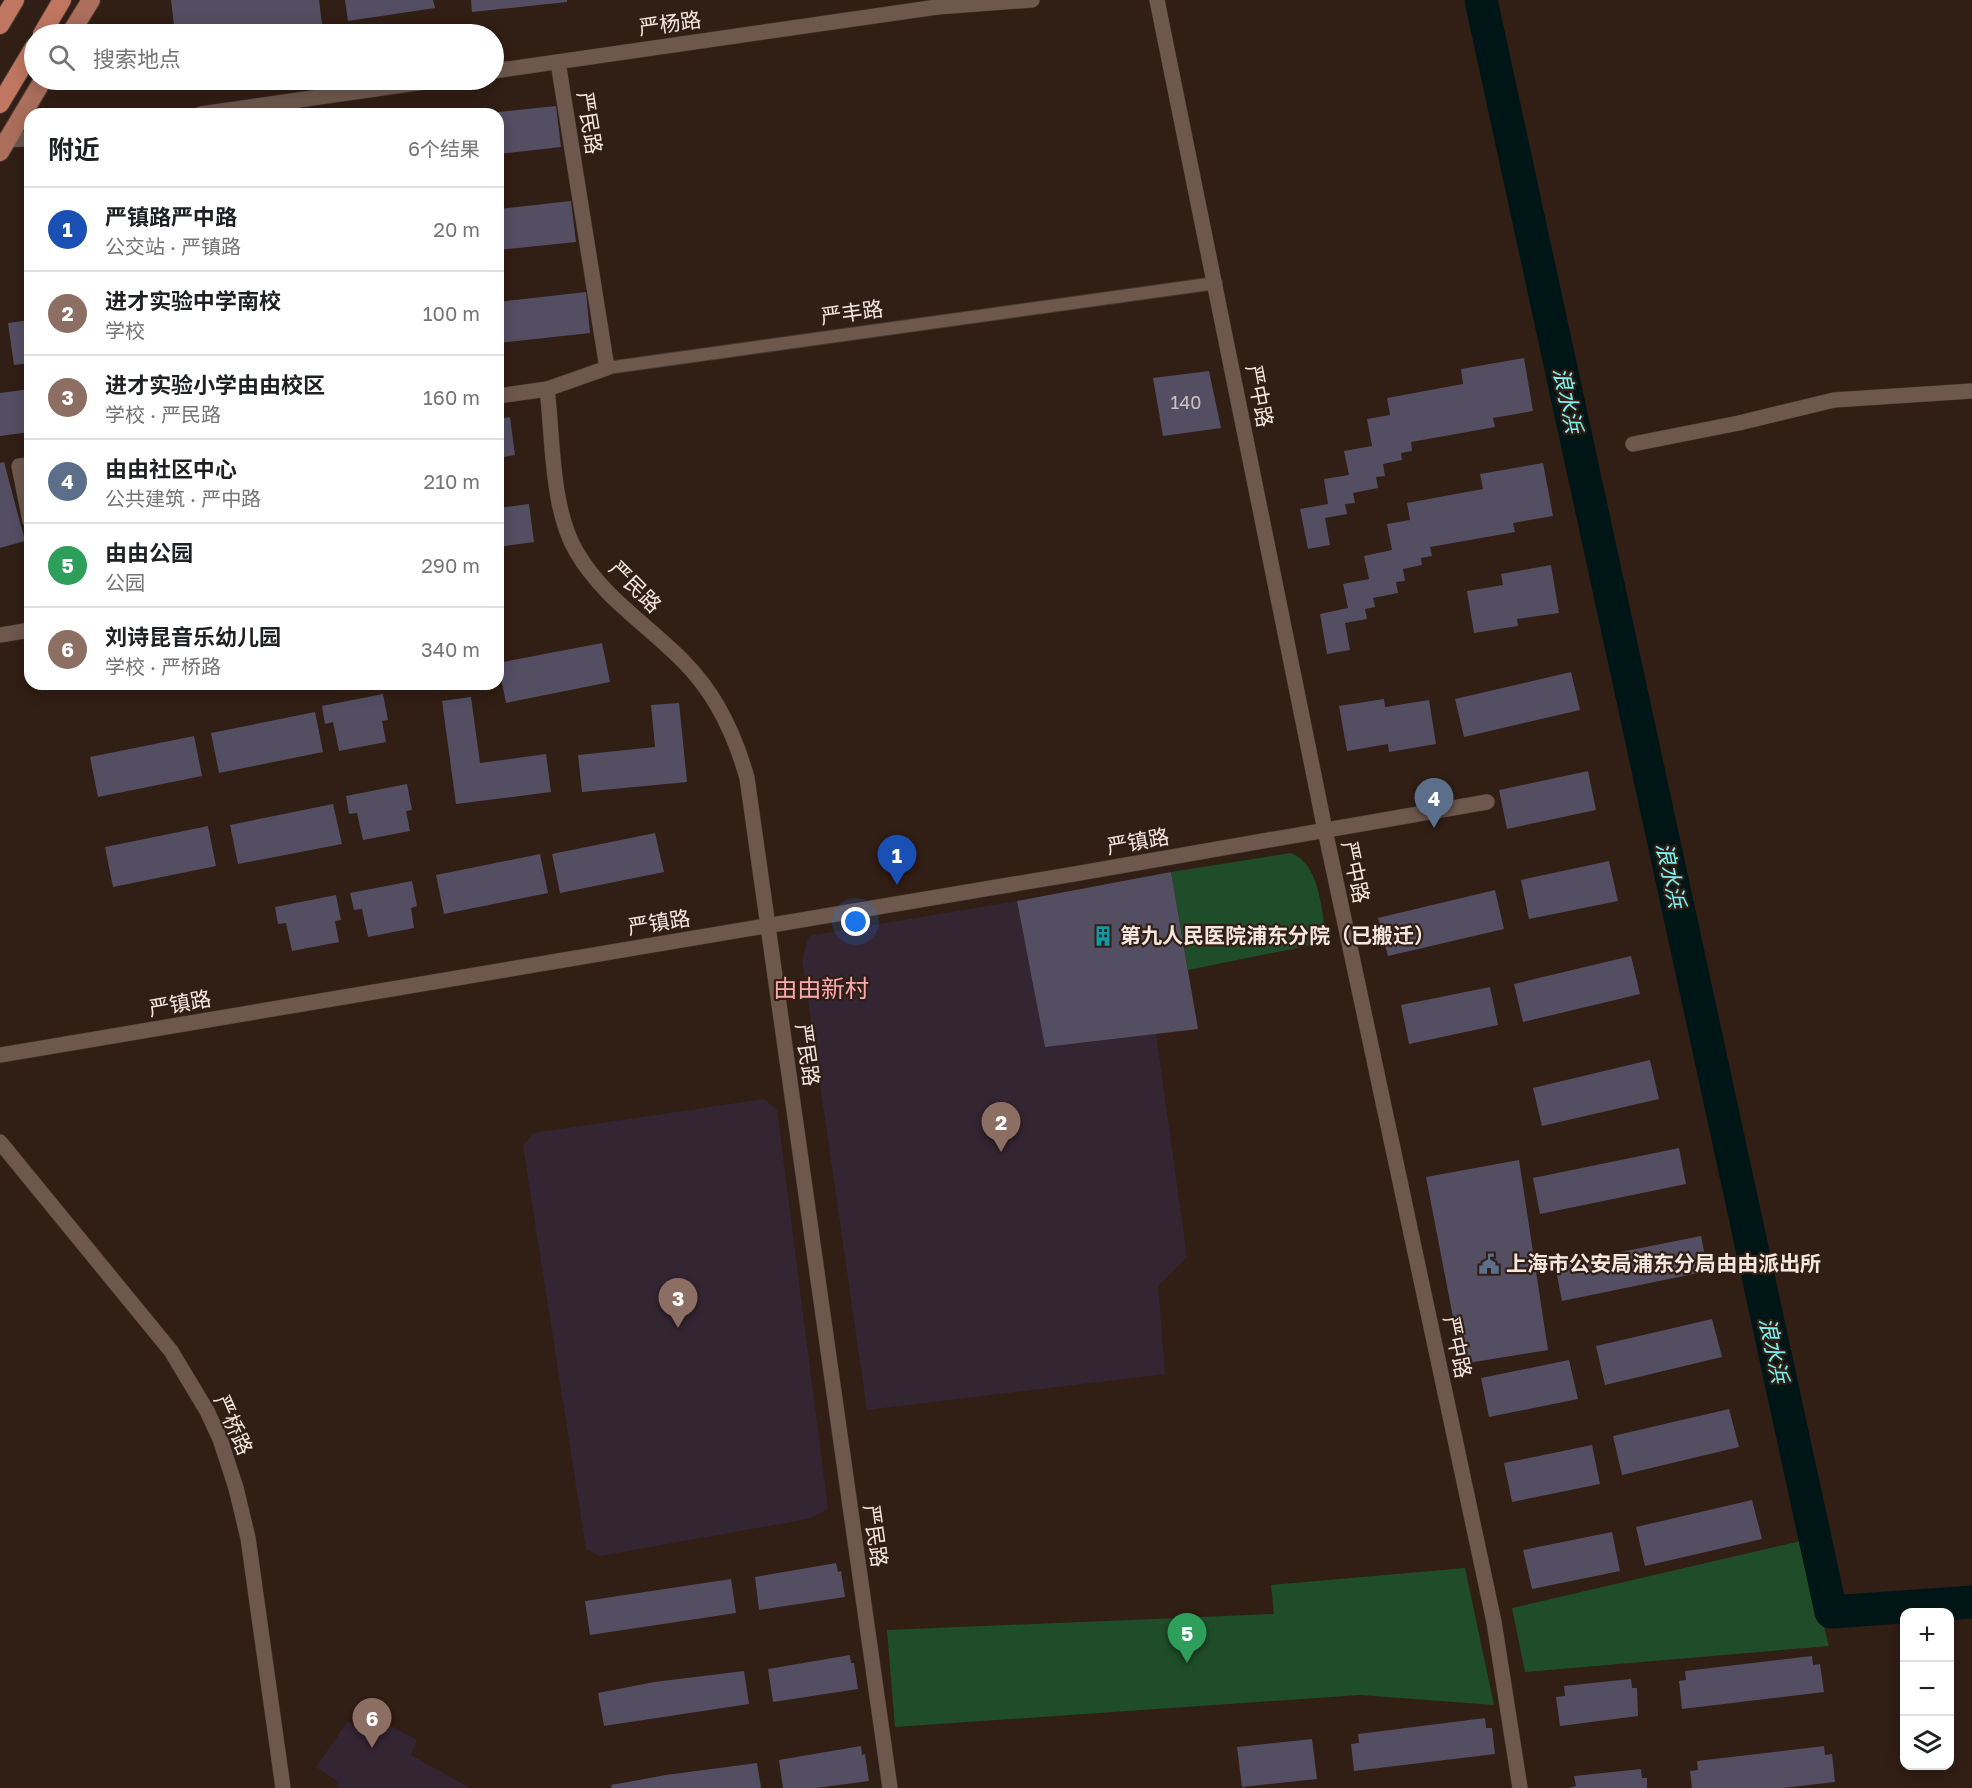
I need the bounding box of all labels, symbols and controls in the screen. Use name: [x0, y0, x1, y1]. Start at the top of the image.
street label: 严杨路: [637, 6, 703, 40]
search box: [24, 24, 504, 90]
icon: search: [45, 41, 78, 74]
text: 搜索地点: [93, 45, 181, 72]
street label: 严民路: [572, 90, 608, 156]
text: 附近: [48, 134, 100, 165]
text: 6个结果: [408, 136, 480, 160]
text: 严镇路严中路: [105, 203, 237, 230]
text: 1: [62, 217, 73, 241]
text: 20 m: [433, 217, 480, 241]
text: 公交站 · 严镇路: [105, 234, 241, 258]
text: 进才实验中学南校: [105, 287, 281, 314]
street label: 严丰路: [819, 295, 885, 329]
text: 2: [61, 301, 74, 325]
text: 100 m: [423, 301, 480, 325]
text: 学校: [105, 318, 145, 342]
street label: 严中路: [1241, 362, 1279, 429]
water label: 浪水浜: [1548, 365, 1589, 437]
text: 进才实验小学由由校区: [105, 371, 325, 398]
text: 3: [61, 385, 74, 409]
text: 160 m: [423, 385, 480, 409]
house number: 140: [1171, 391, 1201, 413]
text: 学校 · 严民路: [105, 402, 221, 426]
text: 由由社区中心: [105, 455, 237, 482]
text: 4: [61, 469, 74, 493]
text: 210 m: [424, 469, 480, 493]
text: 公共建筑 · 严中路: [105, 486, 261, 510]
text: 由由公园: [105, 539, 193, 566]
text: 5: [61, 553, 74, 577]
text: 290 m: [421, 553, 480, 577]
street label: 严民路: [604, 555, 667, 618]
text: 公园: [105, 570, 145, 594]
text: 刘诗昆音乐幼儿园: [105, 623, 281, 650]
text: 6: [61, 637, 74, 661]
text: 340 m: [421, 637, 480, 661]
text: 学校 · 严桥路: [105, 654, 221, 678]
pin: 4: [1414, 778, 1454, 828]
street label: 严镇路: [1105, 823, 1171, 859]
pin: 1: [878, 836, 916, 885]
street label: 严中路: [1337, 838, 1375, 905]
water label: 浪水浜: [1651, 840, 1692, 912]
street label: 严镇路: [626, 904, 692, 940]
your location: [841, 907, 870, 936]
place label: 第九人民医院浦东分院（已搬迁）: [1120, 922, 1435, 948]
building icon: 第九人民医院浦东分院（已搬迁）: [1091, 924, 1115, 948]
district label: 由由新村: [773, 973, 869, 1002]
street label: 严镇路: [147, 985, 213, 1021]
street label: 严民路: [791, 1022, 825, 1088]
pin: 2: [982, 1102, 1020, 1152]
place label: 上海市公安局浦东分局由由派出所: [1506, 1250, 1821, 1276]
public building icon: 上海市公安局浦东分局由由派出所: [1477, 1252, 1501, 1276]
pin: 3: [658, 1278, 698, 1328]
street label: 严中路: [1439, 1313, 1477, 1380]
water label: 浪水浜: [1754, 1315, 1795, 1387]
street label: 严桥路: [209, 1391, 259, 1459]
street label: 严民路: [859, 1503, 893, 1569]
map controls: [1900, 1608, 1954, 1770]
button: +: [1900, 1608, 1954, 1662]
pin: 5: [1168, 1614, 1206, 1663]
button: −: [1900, 1662, 1954, 1716]
pin: 6: [352, 1698, 392, 1748]
button: layers: [1900, 1716, 1954, 1770]

